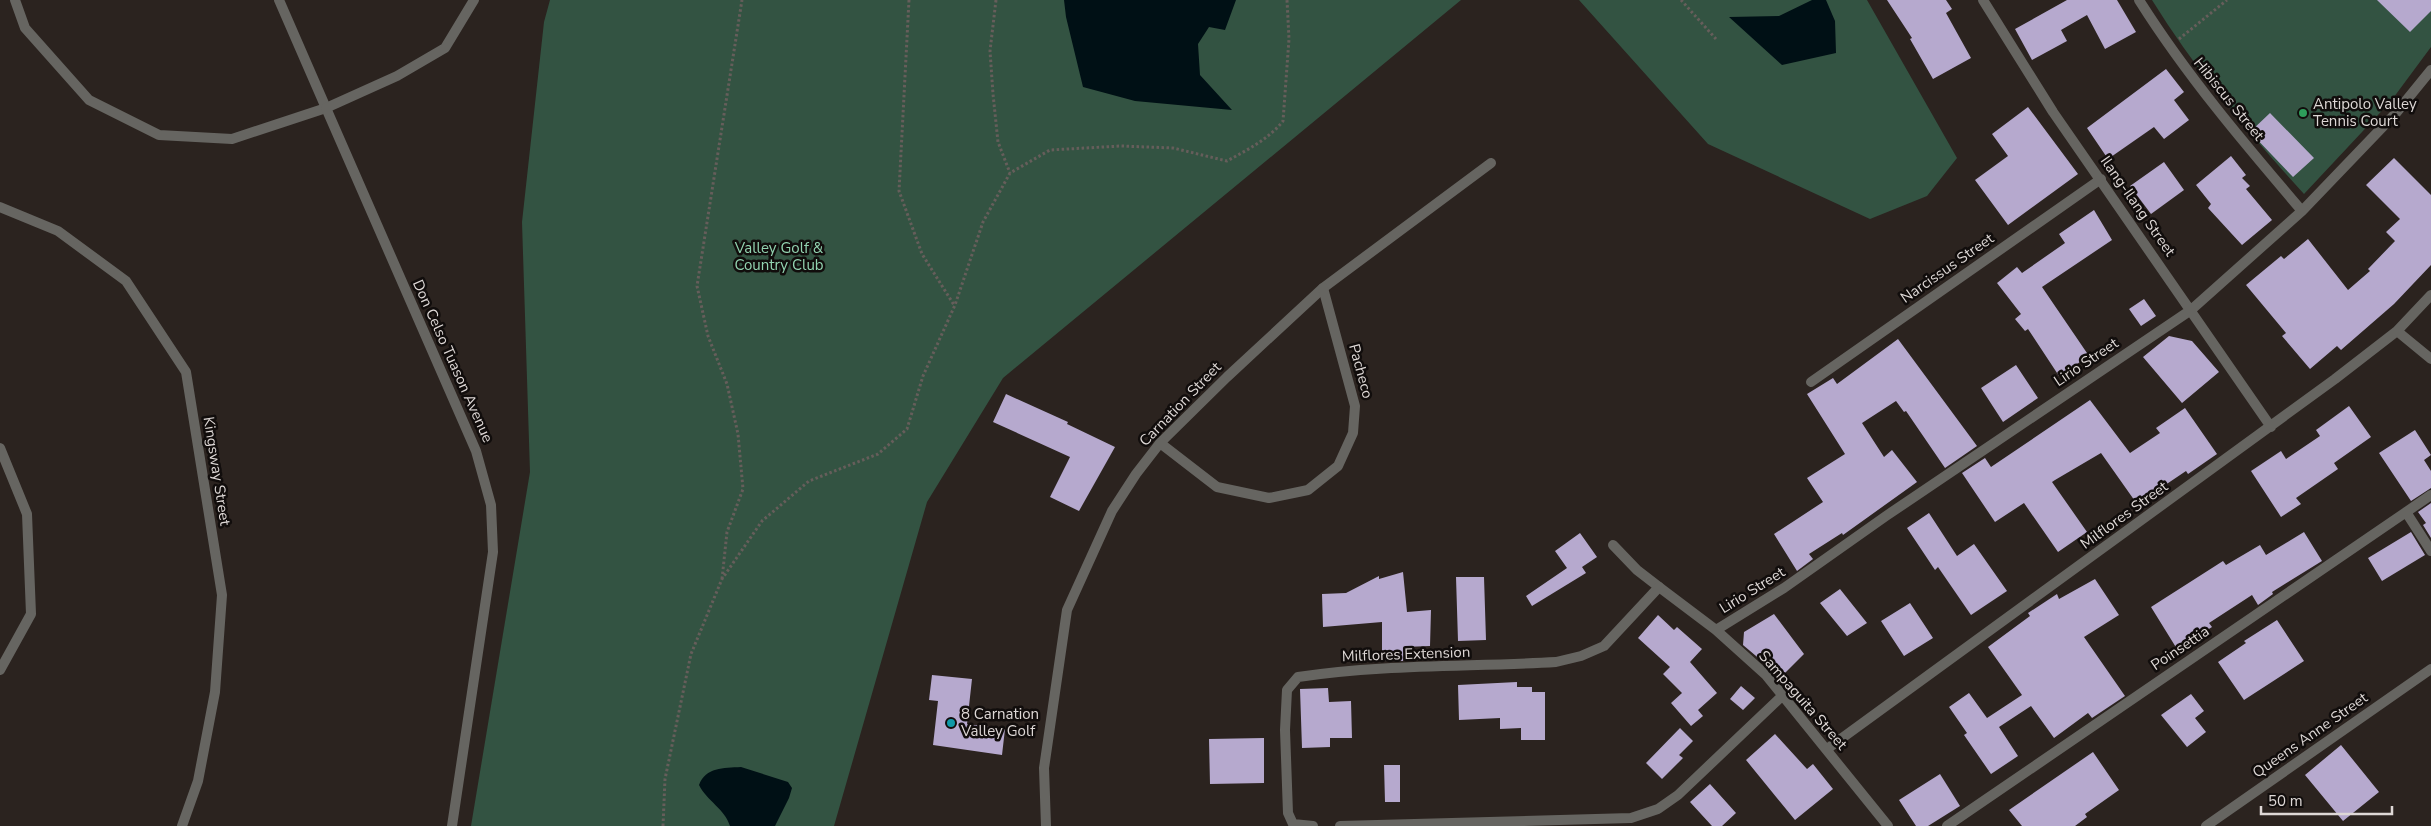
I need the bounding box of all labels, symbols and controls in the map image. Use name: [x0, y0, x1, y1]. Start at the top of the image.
street label: Hibiscus Street: [2189, 53, 2269, 145]
place label: Antipolo Valley Tennis Court: [2313, 94, 2417, 131]
marker: Antipolo Valley Tennis Court: [2297, 107, 2309, 119]
street label: Ilang-Ilang Street: [2096, 152, 2181, 261]
street label: Narcissus Street: [1896, 228, 1998, 308]
park label: Valley Golf & Country Club: [734, 238, 824, 275]
street label: Don Celso Tuason Avenue: [408, 276, 498, 446]
street label: Lirio Street: [2050, 333, 2123, 391]
street label: Pacheco: [1344, 342, 1378, 400]
street label: Carnation Street: [1135, 357, 1226, 451]
street label: Kingsway Street: [199, 415, 236, 528]
street label: Milflores Street: [2076, 476, 2172, 554]
street label: Lirio Street: [1715, 562, 1789, 618]
street label: Poinsettia: [2147, 621, 2213, 675]
street label: Milflores Extension: [1341, 642, 1471, 666]
street label: Sampaguita Street: [1754, 646, 1852, 754]
street label: Queens Anne Street: [2248, 687, 2372, 782]
place label: 8 Carnation Valley Golf: [960, 704, 1039, 741]
marker: 8 Carnation Valley Golf: [945, 717, 957, 729]
scale bar: [2261, 784, 2392, 816]
text: 50 m: [2268, 791, 2303, 811]

